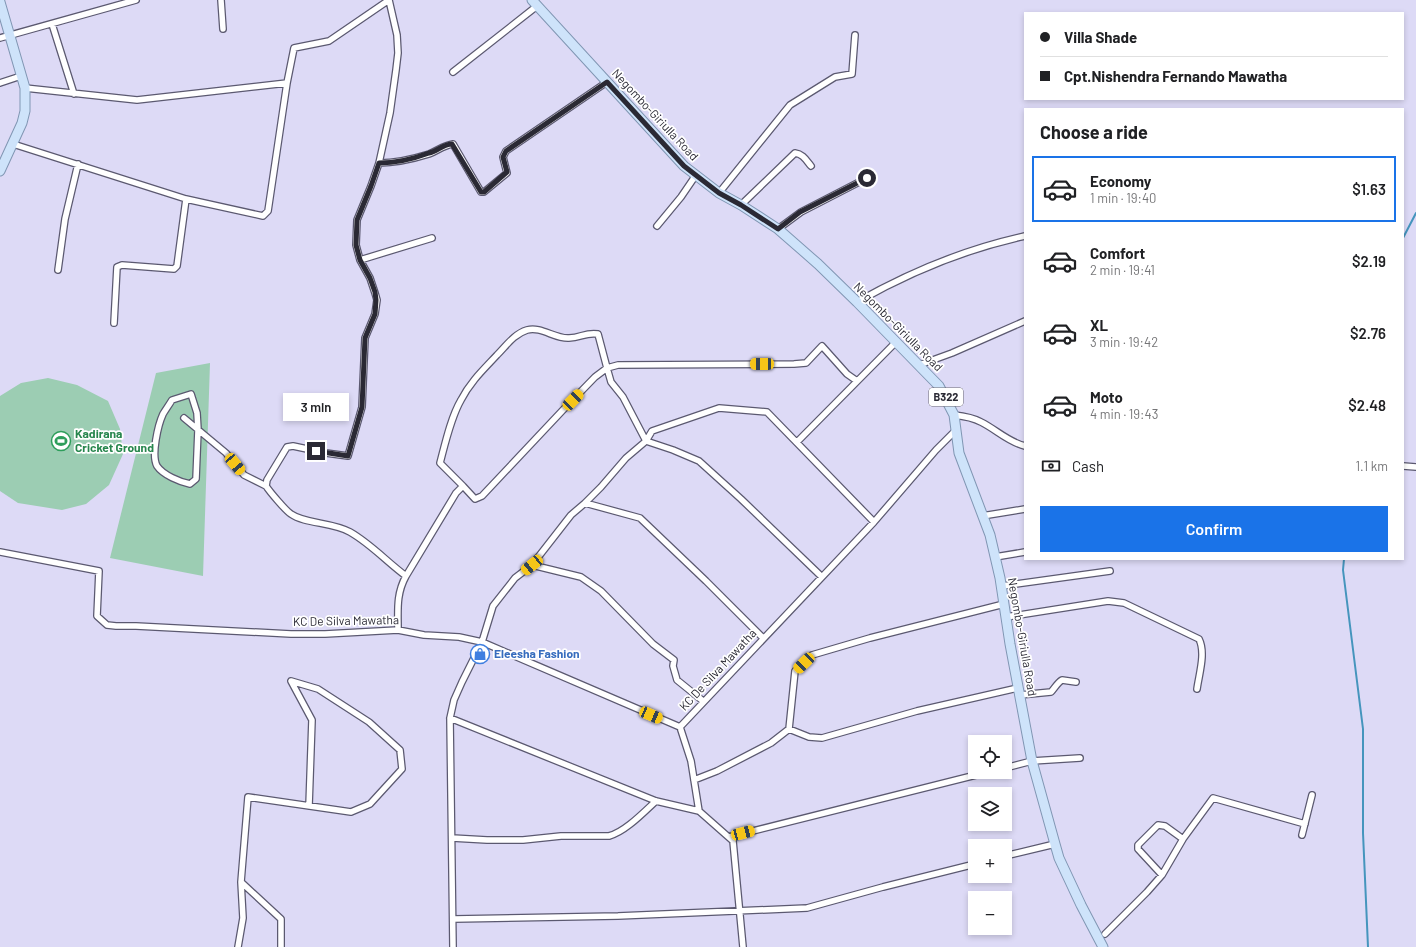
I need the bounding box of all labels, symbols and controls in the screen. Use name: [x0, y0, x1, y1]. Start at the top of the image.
text: Villa Shade: [1064, 28, 1137, 46]
street label: Negombo-Giriulla Road: [610, 66, 702, 163]
text: Cpt.Nishendra Fernando Mawatha: [1064, 67, 1287, 85]
text: Choose a ride: [1040, 121, 1148, 143]
route start: [858, 169, 876, 187]
icon: car: [1042, 171, 1078, 207]
text: Economy: [1090, 172, 1151, 190]
text: $1.63: [1352, 180, 1386, 198]
text: 1 min · 19:40: [1090, 190, 1156, 206]
icon: car: [1042, 243, 1078, 279]
text: Comfort: [1090, 244, 1145, 262]
text: $2.19: [1352, 252, 1386, 270]
text: 2 min · 19:41: [1090, 262, 1155, 278]
street label: Negombo-Giriulla Road: [851, 279, 946, 374]
icon: car: [1042, 315, 1078, 351]
text: XL: [1090, 316, 1108, 334]
text: $2.76: [1350, 324, 1386, 342]
text: 3 min · 19:42: [1090, 334, 1158, 350]
car: [750, 358, 774, 370]
car: [560, 387, 586, 413]
icon: car: [1042, 387, 1078, 423]
road number: B322: [929, 388, 963, 406]
text: Moto: [1090, 388, 1123, 406]
callout: 3 min: [283, 393, 349, 421]
text: $2.48: [1348, 396, 1386, 414]
text: 3 min: [301, 399, 331, 415]
text: 4 min · 19:43: [1090, 406, 1158, 422]
place label: Kadirana Cricket Ground: [75, 426, 154, 454]
sports icon: Kadirana Cricket Ground: [50, 430, 72, 452]
route end: [307, 442, 325, 460]
car: [223, 451, 247, 477]
icon: cash: [1040, 455, 1062, 477]
text: Cash: [1072, 457, 1104, 475]
text: 1.1 km: [1355, 458, 1388, 474]
button: Confirm: [1040, 506, 1388, 552]
car: [519, 553, 545, 577]
street label: Negombo-Giriulla Road: [1006, 577, 1040, 697]
street label: KC De Silva Mawatha: [293, 612, 399, 628]
street label: KC De Silva Mawatha: [676, 626, 759, 713]
shop icon: Eleesha Fashion: [469, 643, 491, 665]
place label: Eleesha Fashion: [494, 646, 580, 660]
car: [791, 650, 817, 676]
car: [638, 705, 664, 725]
map controls: [968, 735, 1012, 935]
button: locate: [968, 735, 1012, 779]
button: layers: [968, 787, 1012, 831]
car: [730, 824, 756, 842]
button: +: [968, 839, 1012, 883]
button: −: [968, 891, 1012, 935]

